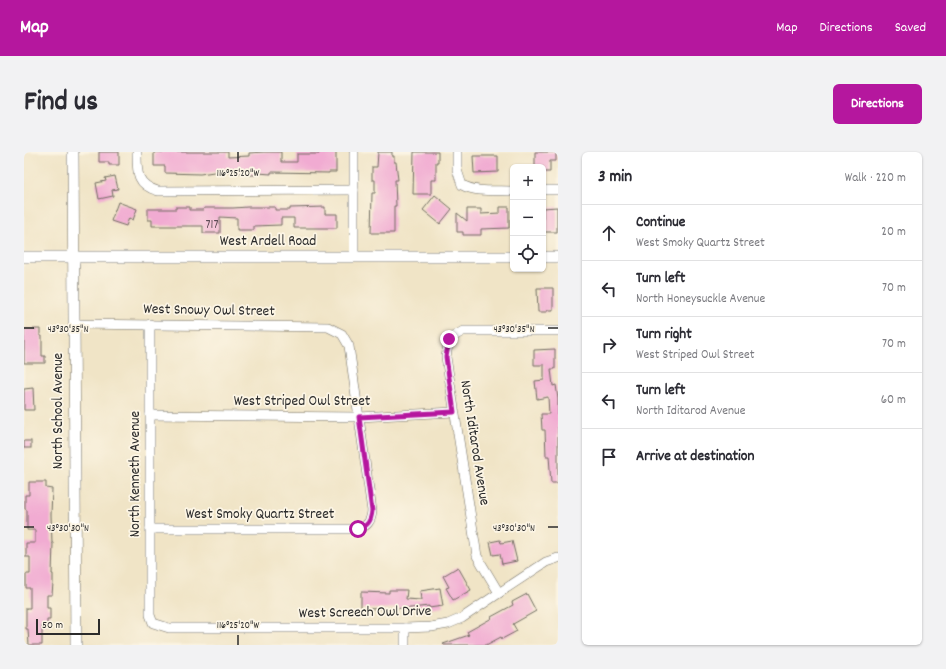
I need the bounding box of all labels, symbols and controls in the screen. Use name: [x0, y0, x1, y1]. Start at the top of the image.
text: Map: [20, 15, 49, 42]
text: Map: [776, 18, 798, 38]
text: Directions: [820, 18, 873, 38]
text: Saved: [895, 18, 926, 38]
text: Find us: [24, 84, 98, 124]
button: Directions: [833, 84, 922, 124]
map controls: [510, 164, 546, 272]
button: +: [510, 164, 546, 200]
text: 3 min: [598, 166, 632, 190]
text: 116°25'20"W: [217, 167, 260, 181]
text: Walk · 220 m: [845, 169, 906, 188]
button: −: [510, 200, 546, 236]
text: Continue: [636, 212, 685, 234]
house number: 717: [206, 216, 218, 235]
icon: ahead: [598, 222, 620, 244]
text: 20 m: [881, 223, 906, 242]
street label: West Ardell Road: [220, 231, 316, 253]
text: West Smoky Quartz Street: [636, 234, 765, 253]
button: locate: [510, 236, 546, 272]
text: Turn left: [636, 268, 685, 290]
icon: left: [598, 278, 620, 300]
text: 70 m: [882, 279, 906, 298]
text: North Honeysuckle Avenue: [636, 290, 765, 309]
street label: West Snowy Owl Street: [143, 299, 275, 323]
text: 43°30'35"N: [47, 323, 89, 337]
text: 43°30'35"N: [493, 323, 535, 337]
text: Turn right: [636, 324, 692, 346]
route end: [440, 330, 458, 348]
icon: right: [598, 334, 620, 356]
text: 70 m: [882, 335, 906, 354]
text: West Striped Owl Street: [636, 346, 754, 365]
street label: North School Avenue: [48, 352, 70, 469]
street label: North Iditarod Avenue: [453, 379, 495, 507]
text: Turn left: [636, 380, 685, 402]
icon: left: [598, 390, 620, 412]
street label: West Striped Owl Street: [234, 391, 371, 413]
text: 60 m: [881, 391, 906, 410]
text: North Iditarod Avenue: [636, 402, 745, 421]
street label: North Kenneth Avenue: [125, 410, 147, 537]
icon: arrive: [598, 446, 620, 468]
text: Arrive at destination: [636, 446, 754, 468]
street label: West Smoky Quartz Street: [186, 504, 335, 526]
route start: [349, 520, 367, 538]
text: 43°30'30"N: [47, 522, 89, 536]
text: 43°30'30"N: [493, 522, 535, 536]
street label: West Screech Owl Drive: [299, 601, 432, 625]
scale bar: [36, 617, 100, 636]
text: 50 m: [42, 618, 63, 634]
text: 116°25'20"W: [217, 619, 260, 633]

